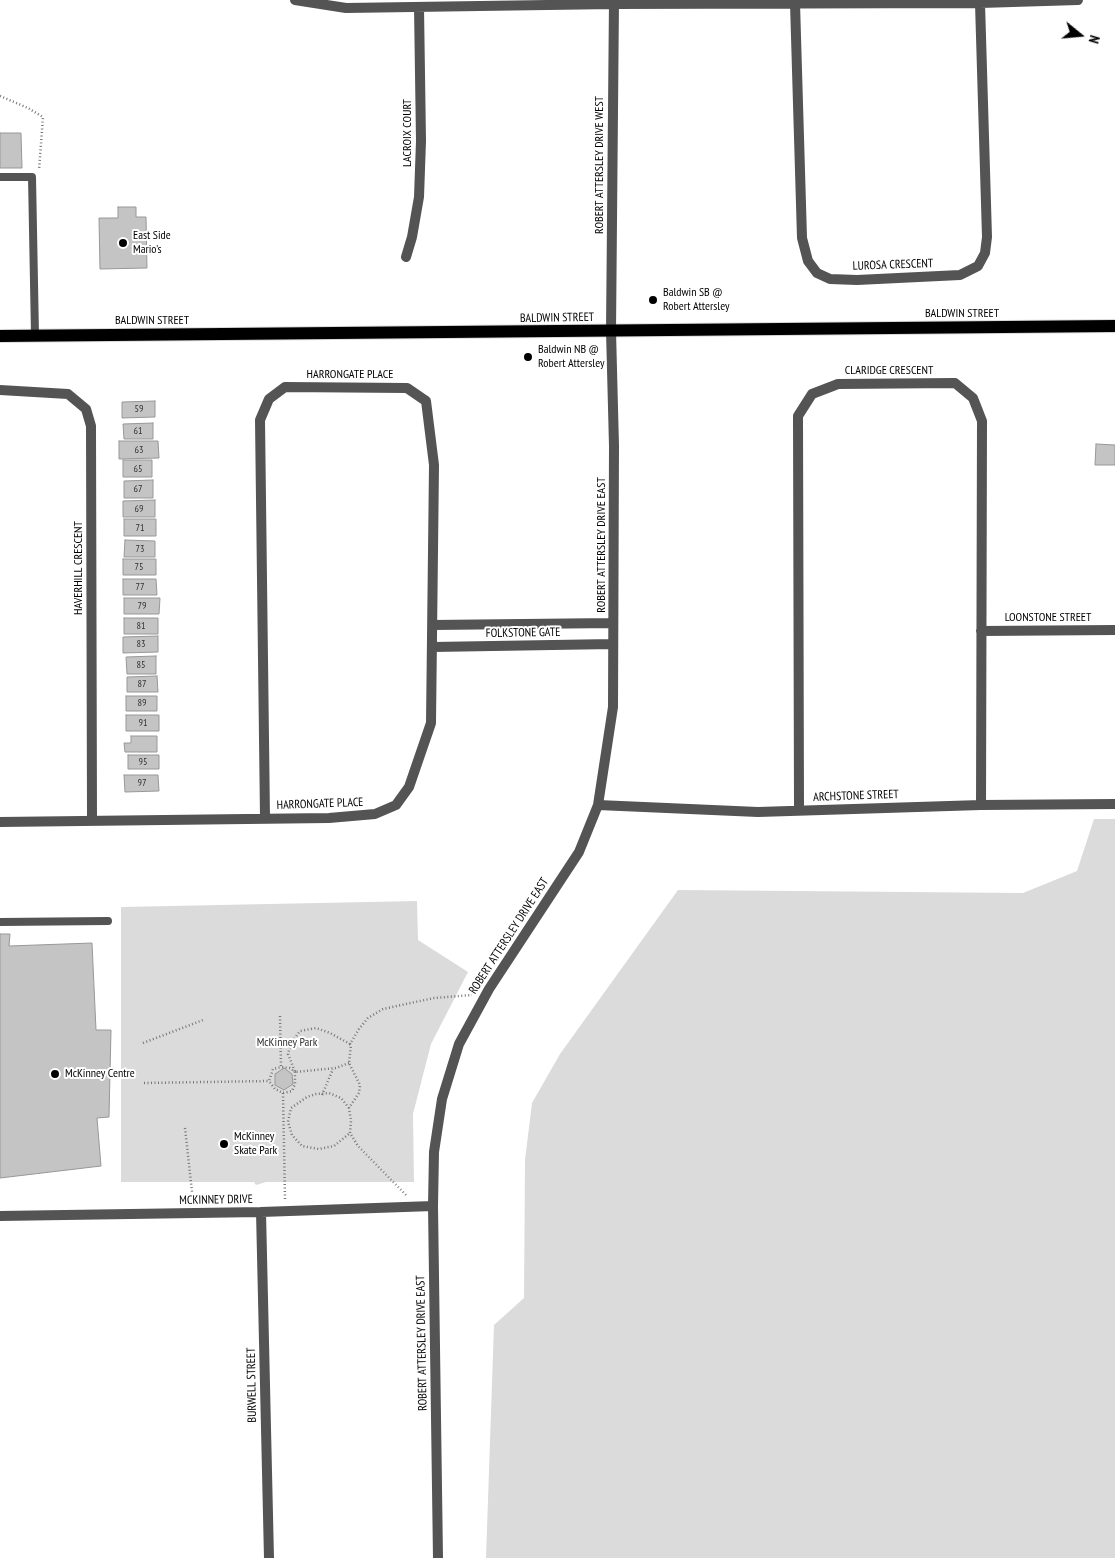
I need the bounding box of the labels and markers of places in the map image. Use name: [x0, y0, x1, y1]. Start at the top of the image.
place label: East Side Mario's: [133, 229, 171, 257]
marker: East Side Mario's: [117, 237, 129, 249]
place label: Baldwin SB @ Robert Attersley: [663, 286, 729, 314]
marker: Baldwin SB @ Robert Attersley: [647, 294, 659, 306]
place label: Baldwin NB @ Robert Attersley: [538, 343, 604, 371]
marker: Baldwin NB @ Robert Attersley: [522, 351, 534, 363]
place label: McKinney Centre: [65, 1067, 135, 1081]
marker: McKinney Centre: [49, 1068, 61, 1080]
place label: McKinney Skate Park: [234, 1130, 277, 1158]
marker: McKinney Skate Park: [218, 1138, 230, 1150]

